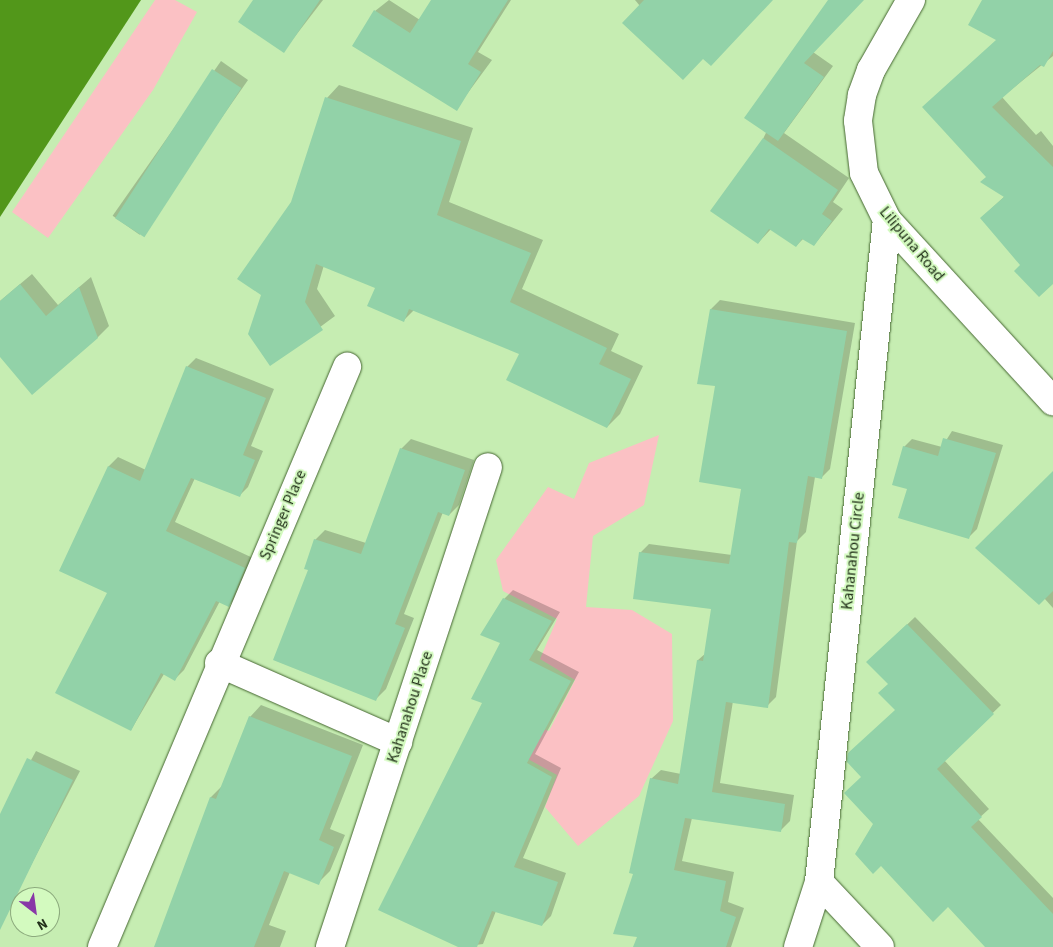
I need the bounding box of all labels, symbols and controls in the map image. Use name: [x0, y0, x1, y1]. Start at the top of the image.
street label: Lilipuna Road: [875, 203, 949, 285]
street label: Springer Place: [255, 467, 311, 563]
street label: Kahanahou Circle: [837, 491, 869, 611]
street label: Kahanahou Place: [383, 649, 437, 765]
north arrow: [10, 887, 60, 937]
text: N: [33, 913, 51, 935]

